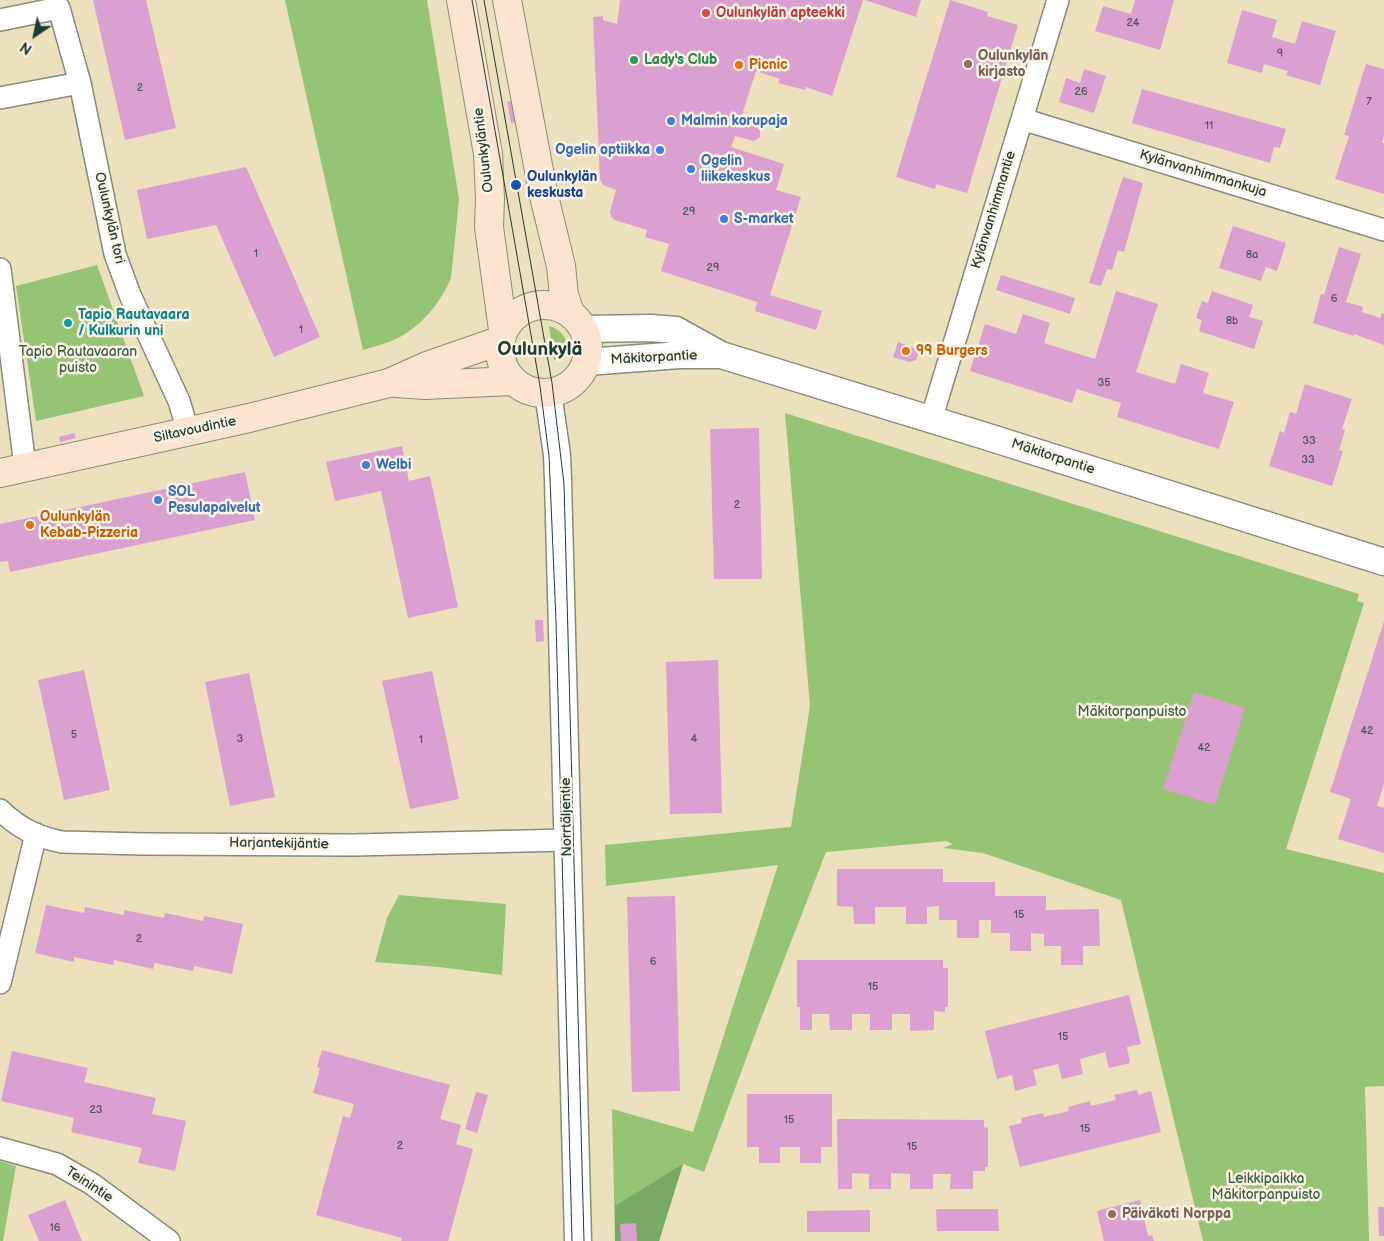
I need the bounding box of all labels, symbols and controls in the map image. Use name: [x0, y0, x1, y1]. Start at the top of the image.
place label: Oulunkylän apteekki: [716, 5, 845, 21]
marker: Oulunkylän apteekki: [700, 7, 712, 19]
north arrow: [10, 10, 60, 60]
house number: 24: [1126, 16, 1140, 30]
text: N: [17, 38, 35, 58]
house number: 9: [1277, 47, 1283, 61]
place label: Oulunkylän kirjasto: [978, 48, 1048, 80]
place label: Lady's Club: [644, 52, 717, 68]
marker: Lady's Club: [628, 54, 640, 66]
place label: Picnic: [749, 57, 788, 73]
marker: Oulunkylän kirjasto: [962, 58, 974, 70]
marker: Picnic: [733, 59, 745, 71]
house number: 2: [137, 81, 143, 95]
house number: 26: [1074, 85, 1088, 99]
house number: 7: [1366, 95, 1372, 109]
street label: Oulunkyläntie: [470, 107, 498, 193]
place label: Malmin korupaja: [681, 113, 788, 129]
marker: Malmin korupaja: [665, 115, 677, 127]
house number: 11: [1205, 119, 1213, 133]
place label: Ogelin optiikka: [555, 142, 650, 158]
marker: Ogelin optiikka: [654, 144, 666, 156]
street label: Kylänvanhimmankuja: [1137, 147, 1269, 201]
street label: Kylänvanhimmantie: [968, 149, 1020, 271]
place label: Ogelin liikekeskus: [701, 153, 770, 186]
marker: Ogelin liikekeskus: [685, 163, 697, 175]
place label: Oulunkylän keskusta: [527, 169, 597, 202]
street label: Oulunkylän tori: [90, 171, 128, 265]
marker: Oulunkylän keskusta: [509, 178, 523, 192]
house number: 29: [683, 205, 695, 219]
place label: S-market: [734, 211, 794, 227]
marker: S-market: [718, 213, 730, 225]
house number: 1: [254, 247, 258, 261]
house number: 8a: [1246, 248, 1258, 262]
house number: 29: [707, 261, 719, 275]
house number: 6: [1331, 292, 1337, 306]
place label: Tapio Rautavaara / Kulkurin uni: [78, 307, 189, 340]
house number: 8b: [1226, 314, 1238, 328]
marker: Tapio Rautavaara / Kulkurin uni: [62, 317, 74, 329]
house number: 1: [299, 323, 303, 337]
district label: Oulunkylä: [498, 339, 582, 361]
place label: 99 Burgers: [916, 343, 988, 359]
park label: Tapio Rautavaaran puisto: [19, 344, 137, 377]
marker: 99 Burgers: [900, 345, 912, 357]
street label: Mäkitorpantie: [610, 347, 698, 369]
house number: 35: [1097, 376, 1111, 390]
street label: Siltavoudintie: [152, 413, 238, 447]
house number: 33: [1302, 434, 1316, 448]
street label: Mäkitorpantie: [1009, 436, 1097, 478]
house number: 33: [1301, 453, 1315, 467]
place label: Welbi: [376, 457, 411, 473]
marker: Welbi: [360, 459, 372, 471]
place label: SOL Pesulapalvelut: [168, 484, 261, 516]
marker: SOL Pesulapalvelut: [152, 494, 164, 506]
house number: 2: [734, 498, 740, 512]
place label: Oulunkylän Kebab-Pizzeria: [40, 509, 138, 542]
marker: Oulunkylän Kebab-Pizzeria: [24, 519, 36, 531]
park label: Mäkitorpanpuisto: [1078, 704, 1186, 720]
house number: 42: [1360, 724, 1374, 738]
house number: 5: [71, 728, 77, 742]
house number: 3: [237, 732, 243, 746]
house number: 4: [691, 732, 697, 746]
house number: 1: [419, 733, 423, 747]
house number: 42: [1197, 741, 1211, 755]
street label: Norrtäljentie: [558, 777, 576, 857]
street label: Harjantekijäntie: [229, 835, 329, 853]
house number: 15: [1014, 908, 1024, 922]
house number: 2: [136, 932, 142, 946]
house number: 6: [650, 955, 656, 969]
house number: 15: [868, 980, 878, 994]
house number: 15: [1058, 1030, 1068, 1044]
house number: 23: [89, 1103, 103, 1117]
house number: 15: [784, 1113, 794, 1127]
house number: 15: [1080, 1122, 1090, 1136]
house number: 2: [397, 1139, 403, 1153]
house number: 15: [907, 1140, 917, 1154]
street label: Teinintie: [62, 1163, 116, 1207]
park label: Leikkipaikka Mäkitorpanpuisto: [1212, 1171, 1320, 1204]
place label: Päiväkoti Norppa: [1122, 1206, 1231, 1222]
marker: Päiväkoti Norppa: [1106, 1208, 1118, 1220]
house number: 16: [50, 1221, 60, 1235]

